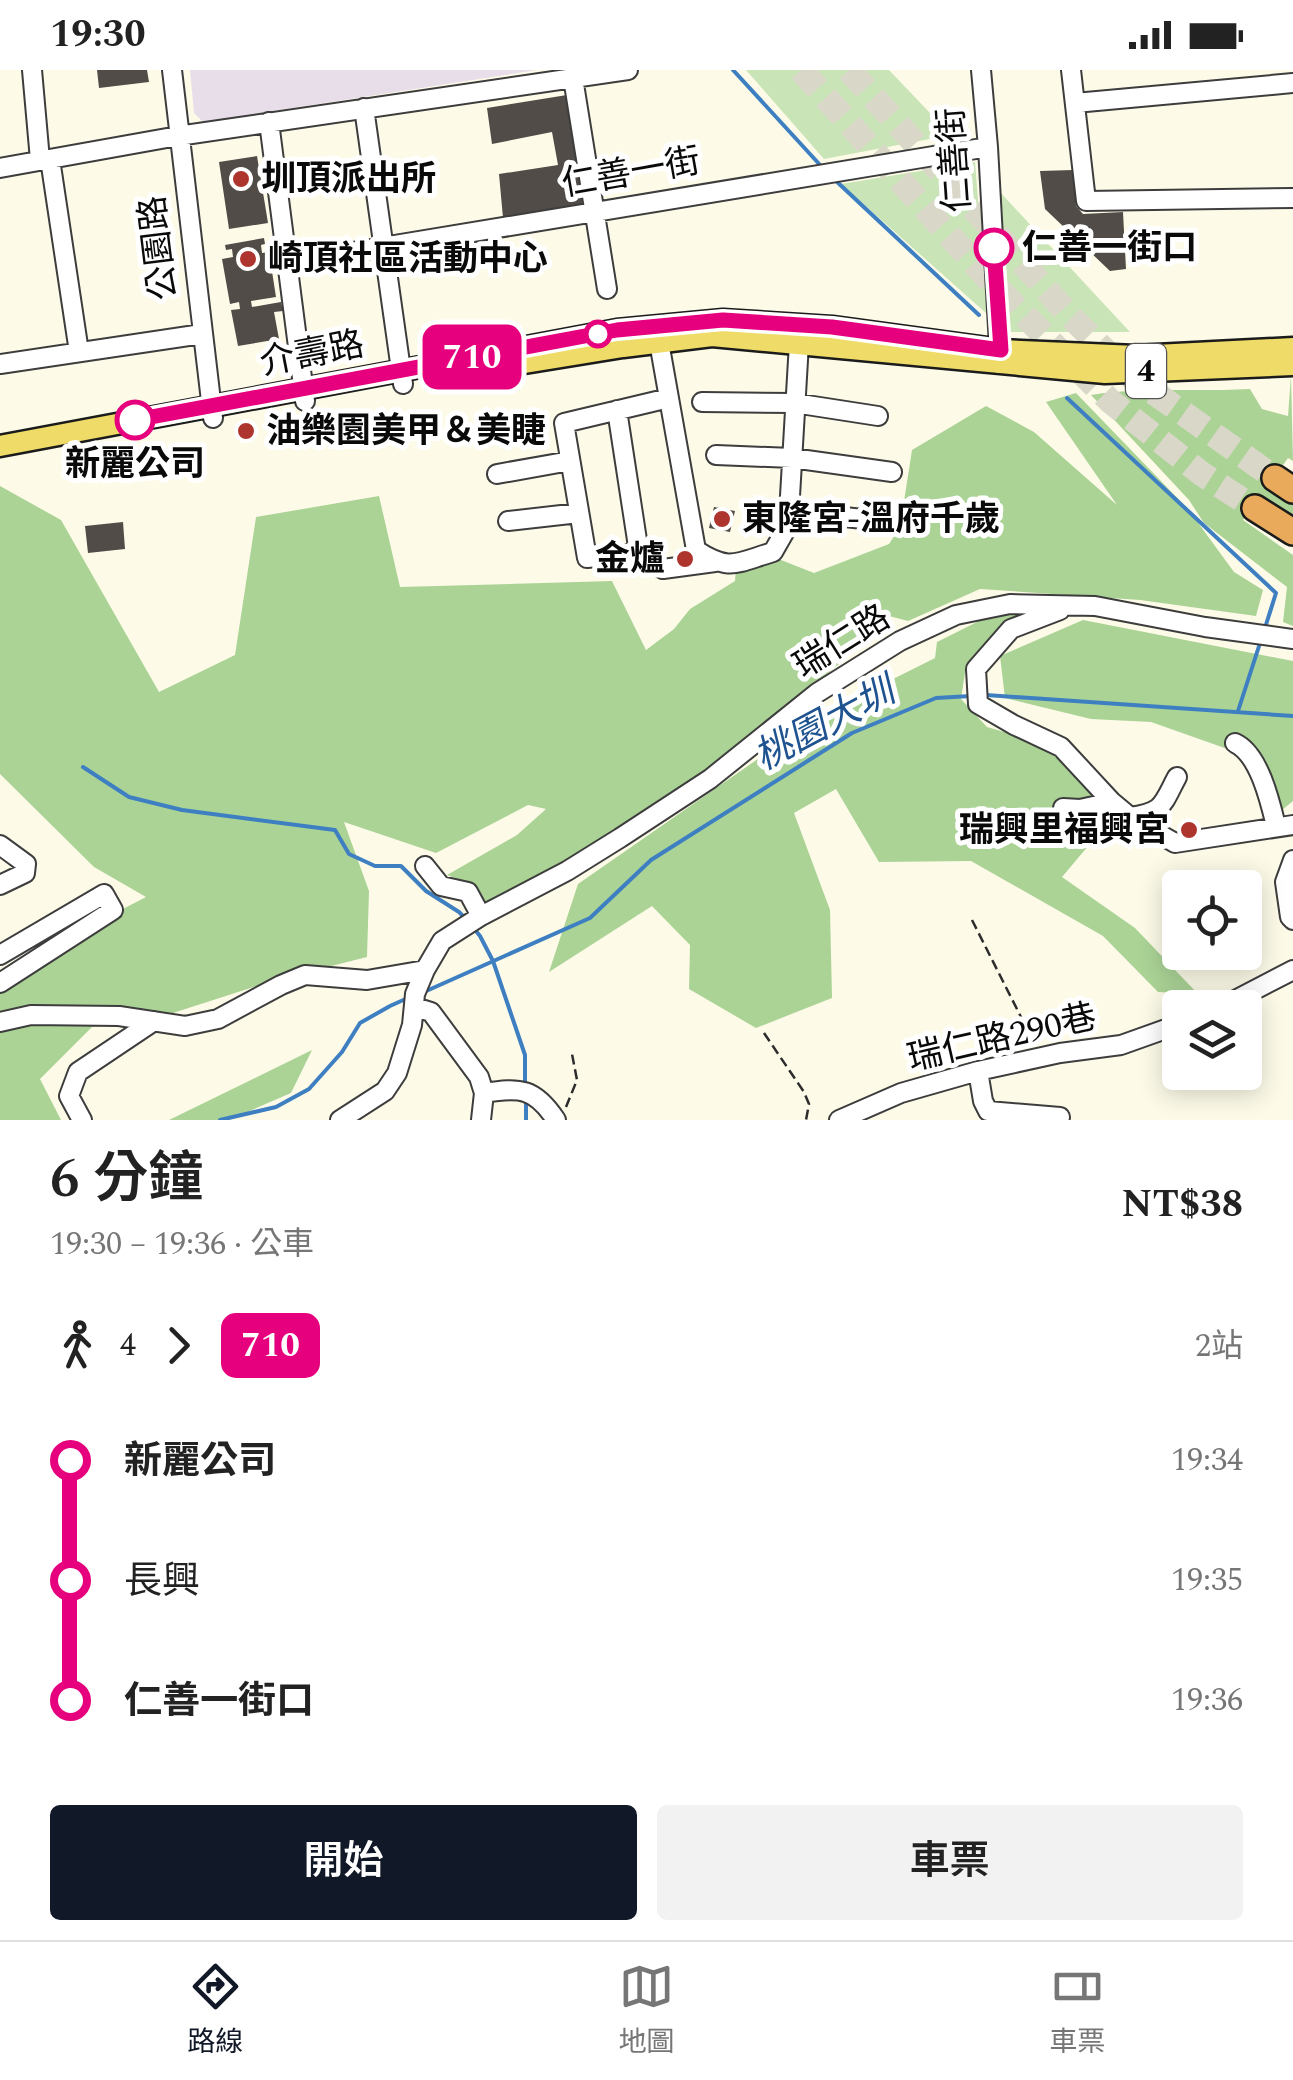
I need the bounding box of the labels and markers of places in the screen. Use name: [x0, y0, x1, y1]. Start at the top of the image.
place label: 圳頂派出所: [261, 153, 436, 206]
marker: 圳頂派出所: [230, 168, 252, 190]
place label: 仁善一街口: [1022, 222, 1197, 275]
marker: 仁善一街口: [975, 229, 1013, 267]
place label: 崎頂社區活動中心: [268, 233, 548, 286]
marker: 崎頂社區活動中心: [237, 248, 259, 270]
unlabelled marker: [585, 321, 611, 347]
marker: 新麗公司: [116, 401, 154, 439]
place label: 油樂園美甲＆美睫: [266, 405, 546, 458]
marker: 油樂園美甲＆美睫: [235, 420, 257, 442]
place label: 新麗公司: [65, 438, 205, 491]
place label: 東隆宮-溫府千歲: [742, 493, 1000, 546]
marker: 東隆宮-溫府千歲: [711, 508, 733, 530]
place label: 金爐: [595, 533, 665, 586]
marker: 金爐: [674, 548, 696, 570]
place label: 瑞興里福興宮: [959, 804, 1169, 857]
marker: 瑞興里福興宮: [1178, 819, 1200, 841]

